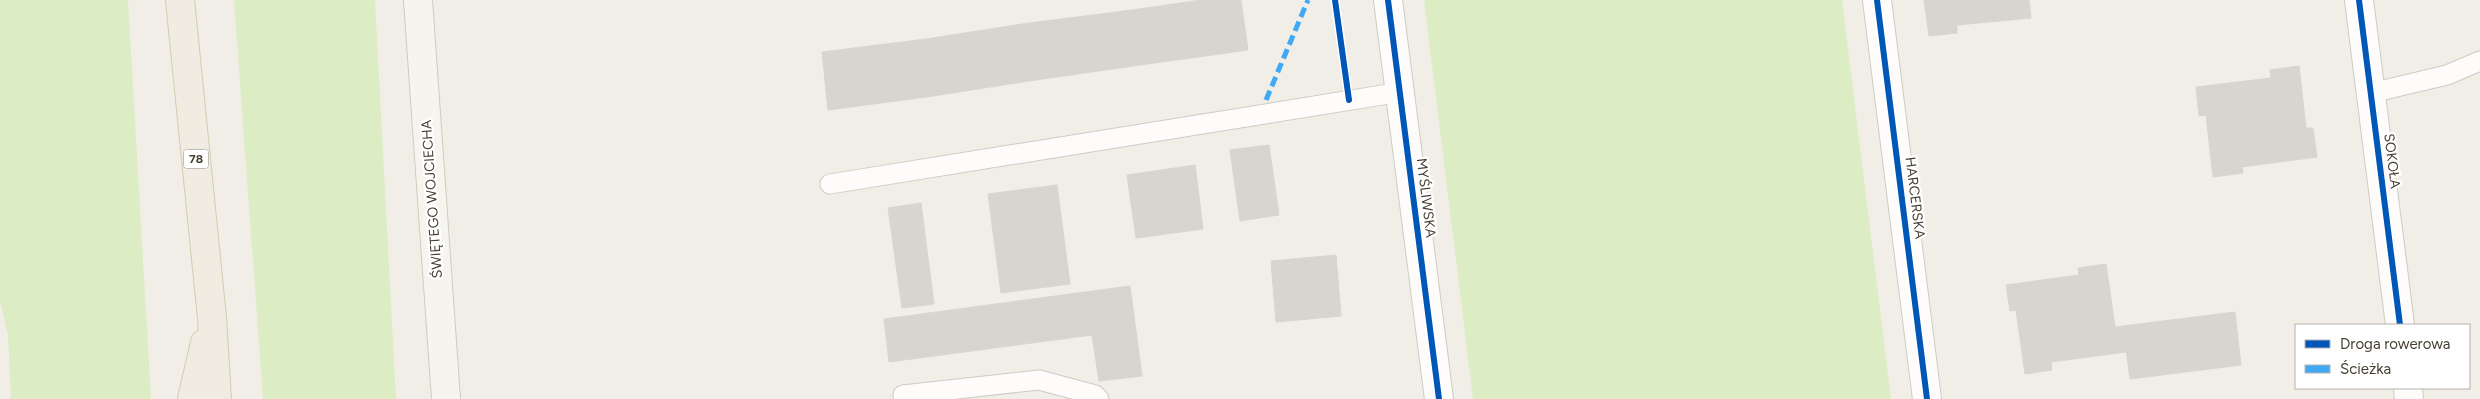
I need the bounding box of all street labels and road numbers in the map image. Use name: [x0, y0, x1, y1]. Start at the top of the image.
street label: ŚWIĘTEGO WOJCIECHA: [418, 119, 446, 279]
street label: SOKOŁA: [2380, 132, 2404, 190]
road number: 78: [184, 150, 208, 168]
street label: HARCERSKA: [1902, 156, 1929, 240]
street label: MYŚLIWSKA: [1413, 157, 1439, 239]

